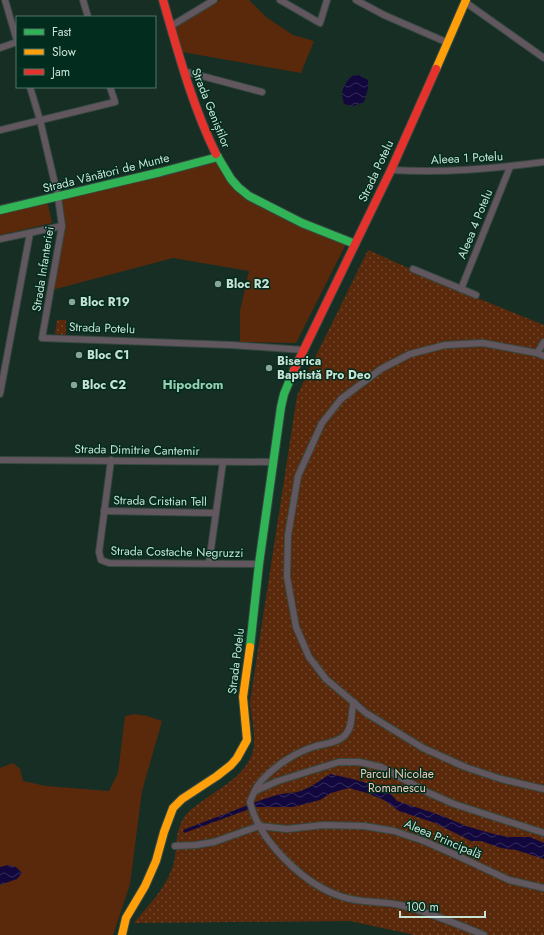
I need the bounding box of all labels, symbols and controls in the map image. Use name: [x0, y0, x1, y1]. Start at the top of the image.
legend: [16, 16, 156, 88]
text: Fast: [52, 23, 71, 41]
text: Slow: [52, 43, 77, 61]
text: Jam: [50, 63, 70, 81]
street label: Strada Geniștilor: [187, 65, 236, 151]
street label: Strada Potelu: [354, 137, 398, 205]
street label: Aleea 1 Potelu: [430, 147, 504, 169]
street label: Strada Vânători de Munte: [41, 149, 171, 197]
street label: Aleea 4 Potelu: [453, 186, 497, 262]
street label: Strada Infanteriei: [27, 225, 59, 313]
place label: Bloc R2: [226, 275, 270, 293]
marker: Bloc R2: [213, 279, 223, 289]
place label: Bloc R19: [80, 293, 130, 311]
marker: Bloc R19: [67, 297, 77, 307]
street label: Strada Potelu: [68, 318, 136, 338]
place label: Bloc C1: [87, 346, 129, 364]
marker: Bloc C1: [74, 350, 84, 360]
place label: Biserica Baptistă Pro Deo: [277, 352, 371, 384]
marker: Biserica Baptistă Pro Deo: [264, 363, 274, 373]
district label: Hipodrom: [163, 375, 224, 394]
place label: Bloc C2: [82, 376, 126, 394]
marker: Bloc C2: [69, 380, 79, 390]
street label: Strada Dimitrie Cantemir: [74, 440, 201, 460]
street label: Strada Cristian Tell: [113, 491, 207, 511]
street label: Strada Costache Negruzzi: [110, 542, 244, 562]
street label: Strada Potelu: [223, 627, 249, 695]
park label: Parcul Nicolae Romanescu: [360, 765, 434, 797]
street label: Aleea Principală: [402, 815, 485, 863]
scale bar: [400, 893, 485, 919]
text: 100 m: [406, 898, 439, 916]

